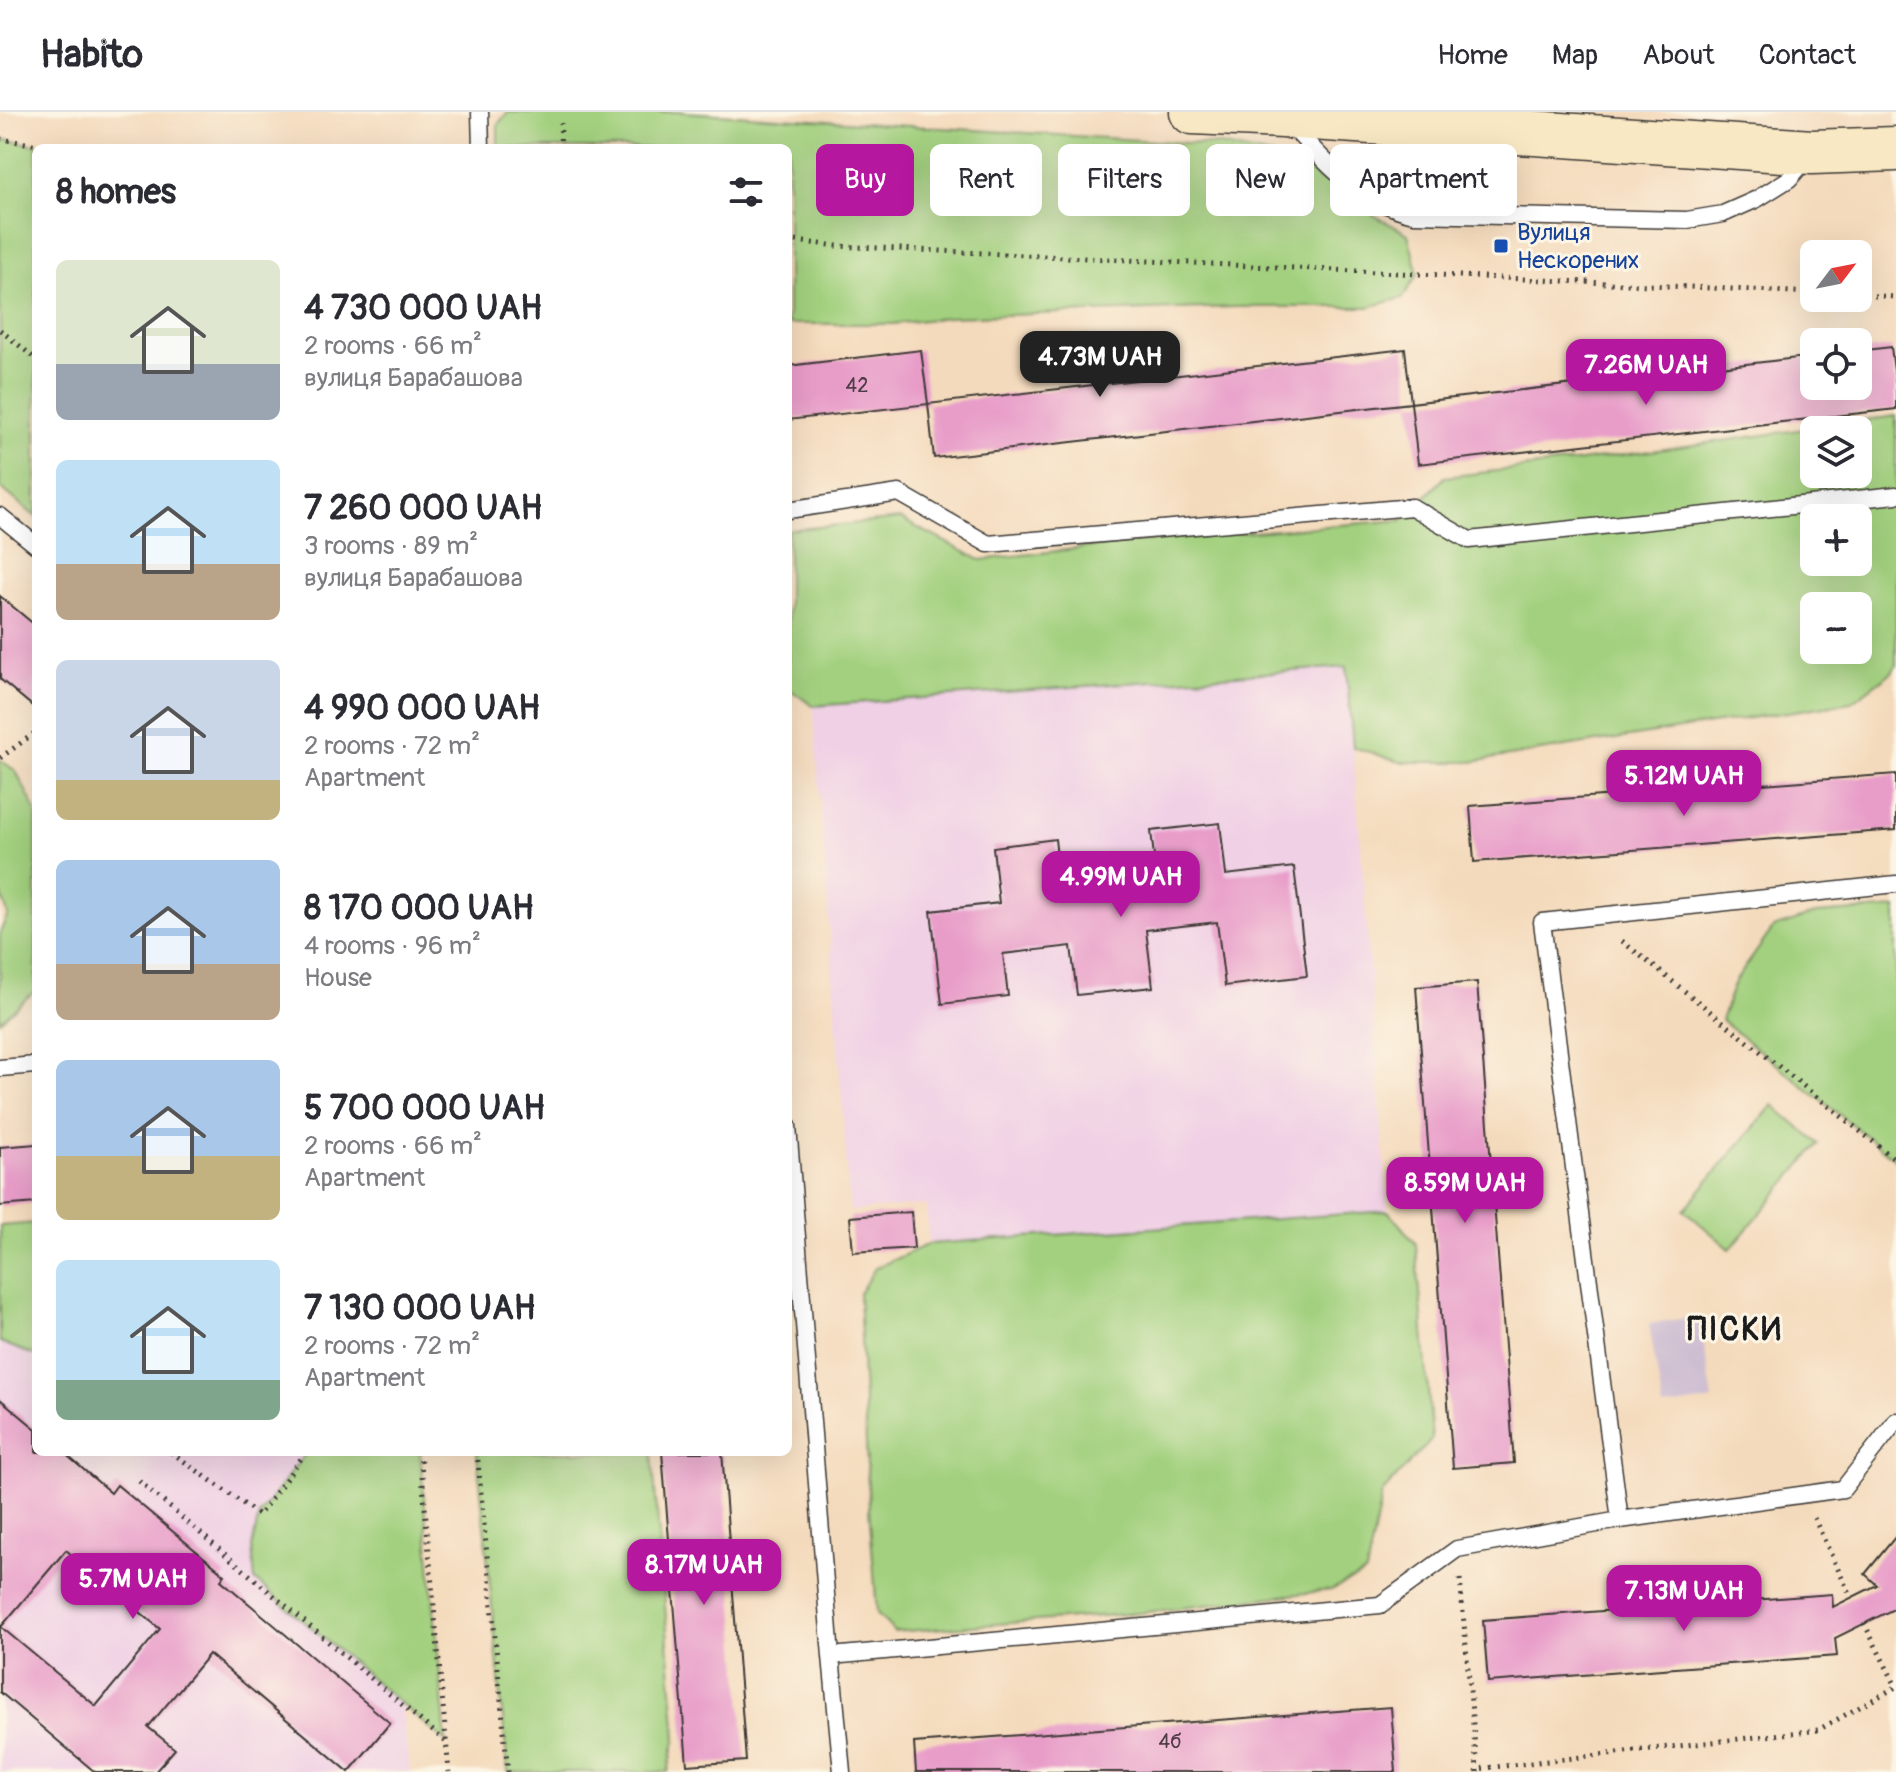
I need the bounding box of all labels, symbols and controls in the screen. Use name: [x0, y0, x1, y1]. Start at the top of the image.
text: Habito: [40, 31, 143, 79]
text: Home: [1437, 38, 1508, 73]
text: Map: [1552, 38, 1598, 73]
text: About: [1642, 38, 1715, 73]
text: Contact: [1759, 38, 1856, 73]
chip: Buy: [816, 144, 914, 216]
chip: Rent: [930, 144, 1042, 216]
chip: Filters: [1058, 144, 1190, 216]
chip: New: [1206, 144, 1314, 216]
chip: Apartment: [1330, 144, 1517, 216]
icon: filters: [724, 170, 768, 214]
text: 8 homes: [56, 171, 176, 214]
place label: Вулиця Нескорених: [1517, 218, 1639, 275]
marker: Вулиця Нескорених: [1492, 237, 1510, 255]
north arrow: [1800, 240, 1872, 312]
map controls: [1800, 240, 1872, 664]
text: 4 730 000 UAH: [304, 287, 542, 330]
icon: home: [120, 292, 216, 388]
button: locate: [1800, 328, 1872, 400]
text: 2 rooms · 66 m²: [304, 330, 482, 362]
pin: 4.73M UAH: [1008, 331, 1192, 399]
pin: 7.26M UAH: [1554, 339, 1738, 407]
text: 4.73M UAH: [1038, 341, 1162, 373]
text: 7.26M UAH: [1584, 349, 1708, 381]
text: вулиця Барабашова: [304, 362, 523, 394]
house number: 42: [846, 373, 868, 398]
button: layers: [1800, 416, 1872, 488]
text: 7 260 000 UAH: [304, 487, 542, 530]
icon: home: [120, 492, 216, 588]
button: +: [1800, 504, 1872, 576]
text: 3 rooms · 89 m²: [304, 530, 478, 562]
text: вулиця Барабашова: [304, 562, 523, 594]
button: −: [1800, 592, 1872, 664]
text: 4 990 000 UAH: [304, 687, 540, 730]
icon: home: [120, 692, 216, 788]
text: 2 rooms · 72 m²: [304, 730, 480, 762]
pin: 5.12M UAH: [1592, 750, 1776, 818]
text: 5.12M UAH: [1624, 760, 1744, 792]
text: Apartment: [304, 762, 425, 794]
pin: 4.99M UAH: [1029, 851, 1213, 919]
text: 4.99M UAH: [1060, 861, 1182, 893]
text: 8 170 000 UAH: [304, 887, 534, 930]
icon: home: [120, 892, 216, 988]
text: 4 rooms · 96 m²: [304, 930, 481, 962]
text: House: [304, 962, 372, 994]
text: 5 700 000 UAH: [304, 1087, 545, 1130]
icon: home: [120, 1092, 216, 1188]
text: 2 rooms · 66 m²: [304, 1130, 482, 1162]
pin: 8.59M UAH: [1373, 1157, 1557, 1225]
text: Apartment: [304, 1162, 425, 1194]
text: 8.59M UAH: [1404, 1167, 1526, 1199]
text: 7 130 000 UAH: [304, 1287, 535, 1330]
icon: home: [120, 1292, 216, 1388]
district label: ПІСКИ: [1687, 1310, 1783, 1350]
text: 2 rooms · 72 m²: [304, 1330, 480, 1362]
text: Apartment: [304, 1362, 425, 1394]
pin: 8.17M UAH: [612, 1539, 796, 1607]
text: 8.17M UAH: [645, 1549, 763, 1581]
pin: 5.7M UAH: [50, 1553, 216, 1621]
text: 5.7M UAH: [79, 1563, 187, 1595]
pin: 7.13M UAH: [1592, 1565, 1776, 1633]
text: 7.13M UAH: [1624, 1575, 1744, 1607]
house number: 4б: [1158, 1729, 1182, 1754]

